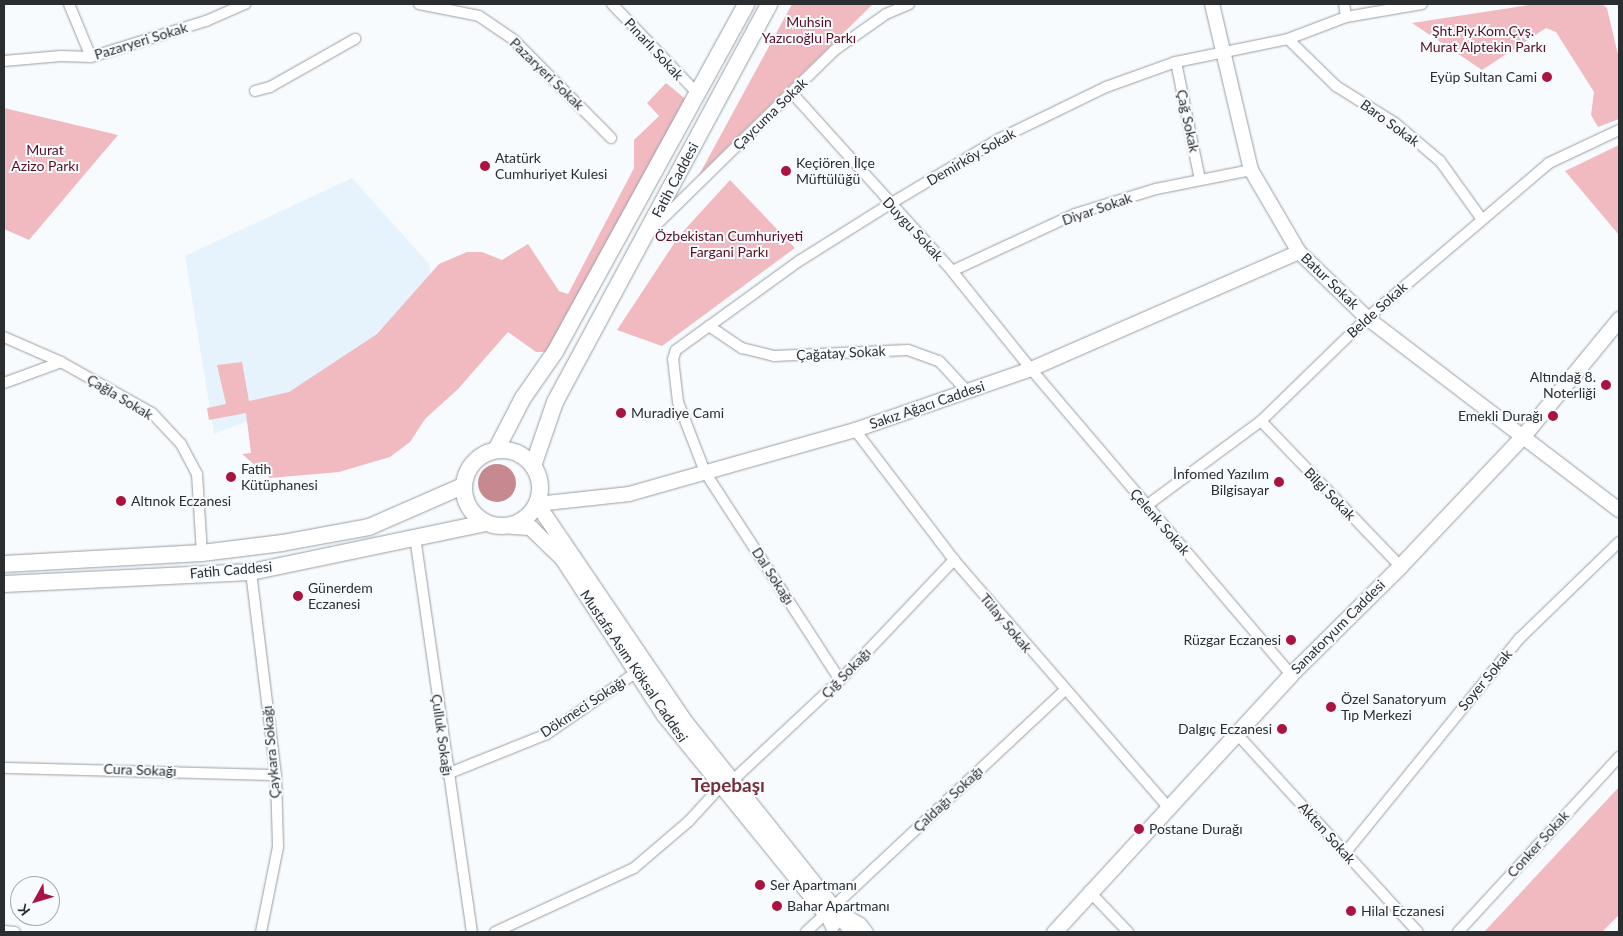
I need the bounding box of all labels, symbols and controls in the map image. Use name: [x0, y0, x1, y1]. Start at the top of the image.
park label: Muhsin Yazıcıoğlu Parkı: [762, 14, 856, 46]
street label: Pınarlı Sokak: [621, 15, 687, 83]
street label: Pazaryeri Sokak: [92, 19, 190, 63]
park label: Şht.Piy.Kom.Çvş. Murat Alptekin Parkı: [1420, 23, 1546, 56]
street label: Pazaryeri Sokak: [506, 34, 588, 114]
place label: Eyüp Sultan Cami: [1430, 69, 1537, 85]
marker: Eyüp Sultan Cami: [1541, 71, 1553, 83]
street label: Çaycuma Sokak: [729, 74, 811, 154]
street label: Çağ Sokak: [1173, 88, 1203, 154]
street label: Baro Sokak: [1357, 96, 1423, 150]
street label: Demirköy Sokak: [924, 125, 1018, 189]
street label: Fatih Caddesi: [648, 140, 702, 220]
park label: Murat Azizo Parkı: [11, 142, 79, 174]
place label: Atatürk Cumhuriyet Kulesi: [495, 150, 607, 182]
place label: Keçiören İlçe Müftülüğü: [796, 155, 875, 188]
marker: Atatürk Cumhuriyet Kulesi: [479, 160, 491, 172]
marker: Keçiören İlçe Müftülüğü: [780, 165, 792, 177]
street label: Diyar Sokak: [1060, 189, 1134, 229]
street label: Duygu Sokak: [879, 194, 947, 264]
park label: Özbekistan Cumhuriyeti Fargani Parkı: [655, 228, 803, 260]
street label: Batur Sokak: [1298, 249, 1362, 313]
street label: Belde Sokak: [1343, 279, 1411, 341]
street label: Çağatay Sokak: [796, 342, 886, 364]
place label: Altındağ 8. Noterliği: [1530, 369, 1596, 402]
street label: Çağla Sokak: [84, 371, 156, 423]
street label: Sakız Ağacı Caddesi: [867, 377, 987, 433]
marker: Altındağ 8. Noterliği: [1600, 379, 1612, 391]
place label: Muradiye Cami: [631, 405, 724, 421]
marker: Muradiye Cami: [615, 407, 627, 419]
place label: Emekli Durağı: [1458, 408, 1543, 424]
marker: Emekli Durağı: [1547, 410, 1559, 422]
place label: Fatih Kütüphanesi: [241, 461, 318, 494]
street label: Bilgi Sokak: [1301, 464, 1359, 524]
place label: İnfomed Yazılım Bilgisayar: [1173, 466, 1269, 498]
marker: Fatih Kütüphanesi: [225, 471, 237, 483]
marker: İnfomed Yazılım Bilgisayar: [1273, 476, 1285, 488]
street label: Çelenk Sokak: [1127, 485, 1193, 559]
place label: Altınok Eczanesi: [131, 493, 231, 509]
marker: Altınok Eczanesi: [115, 495, 127, 507]
street label: Dal Sokağı: [748, 544, 798, 608]
street label: Fatih Caddesi: [189, 558, 273, 582]
street label: Sanatoryum Caddesi: [1287, 576, 1389, 678]
place label: Günerdem Eczanesi: [308, 580, 373, 612]
street label: Mustafa Asım Köksal Caddesi: [577, 586, 691, 746]
marker: Günerdem Eczanesi: [292, 590, 304, 602]
street label: Tülay Sokak: [976, 590, 1036, 656]
place label: Rüzgar Eczanesi: [1183, 632, 1281, 648]
marker: Rüzgar Eczanesi: [1285, 634, 1297, 646]
street label: Çığ Sokağı: [818, 644, 874, 702]
street label: Soyer Sokak: [1454, 646, 1516, 714]
street label: Dökmeci Sokağı: [537, 673, 629, 741]
place label: Özel Sanatoryum Tıp Merkezi: [1341, 691, 1446, 724]
street label: Çulluk Sokağı: [428, 693, 456, 777]
marker: Özel Sanatoryum Tıp Merkezi: [1325, 701, 1337, 713]
street label: Çaykara Sokağı: [259, 705, 283, 799]
place label: Dalgıç Eczanesi: [1178, 721, 1272, 737]
marker: Dalgıç Eczanesi: [1276, 723, 1288, 735]
street label: Cura Sokağı: [103, 760, 177, 780]
street label: Çaldağı Sokağı: [910, 763, 986, 835]
district label: Tepebaşı: [691, 774, 765, 796]
street label: Akten Sokak: [1295, 799, 1359, 867]
street label: Conker Sokak: [1504, 807, 1572, 881]
place label: Postane Durağı: [1149, 821, 1243, 837]
marker: Postane Durağı: [1133, 823, 1145, 835]
north arrow: [10, 876, 60, 926]
place label: Ser Apartmanı: [770, 877, 858, 893]
marker: Ser Apartmanı: [754, 879, 766, 891]
place label: Bahar Apartmanı: [787, 898, 890, 914]
marker: Bahar Apartmanı: [771, 900, 783, 912]
text: K: [14, 901, 33, 919]
place label: Hilal Eczanesi: [1361, 903, 1444, 919]
marker: Hilal Eczanesi: [1345, 905, 1357, 917]

